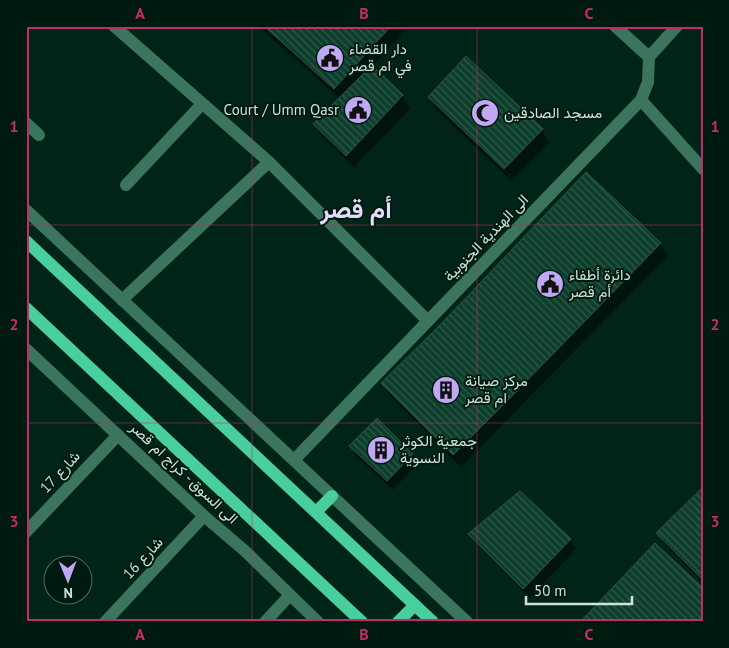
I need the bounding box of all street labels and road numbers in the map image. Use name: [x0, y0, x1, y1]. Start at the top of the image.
street label: الى الهندية الجنوبية: [439, 190, 533, 286]
street label: الى السوق - كراج ام قصر: [124, 417, 242, 529]
street label: شارع 17: [35, 447, 85, 498]
street label: شارع 16: [118, 533, 168, 584]

